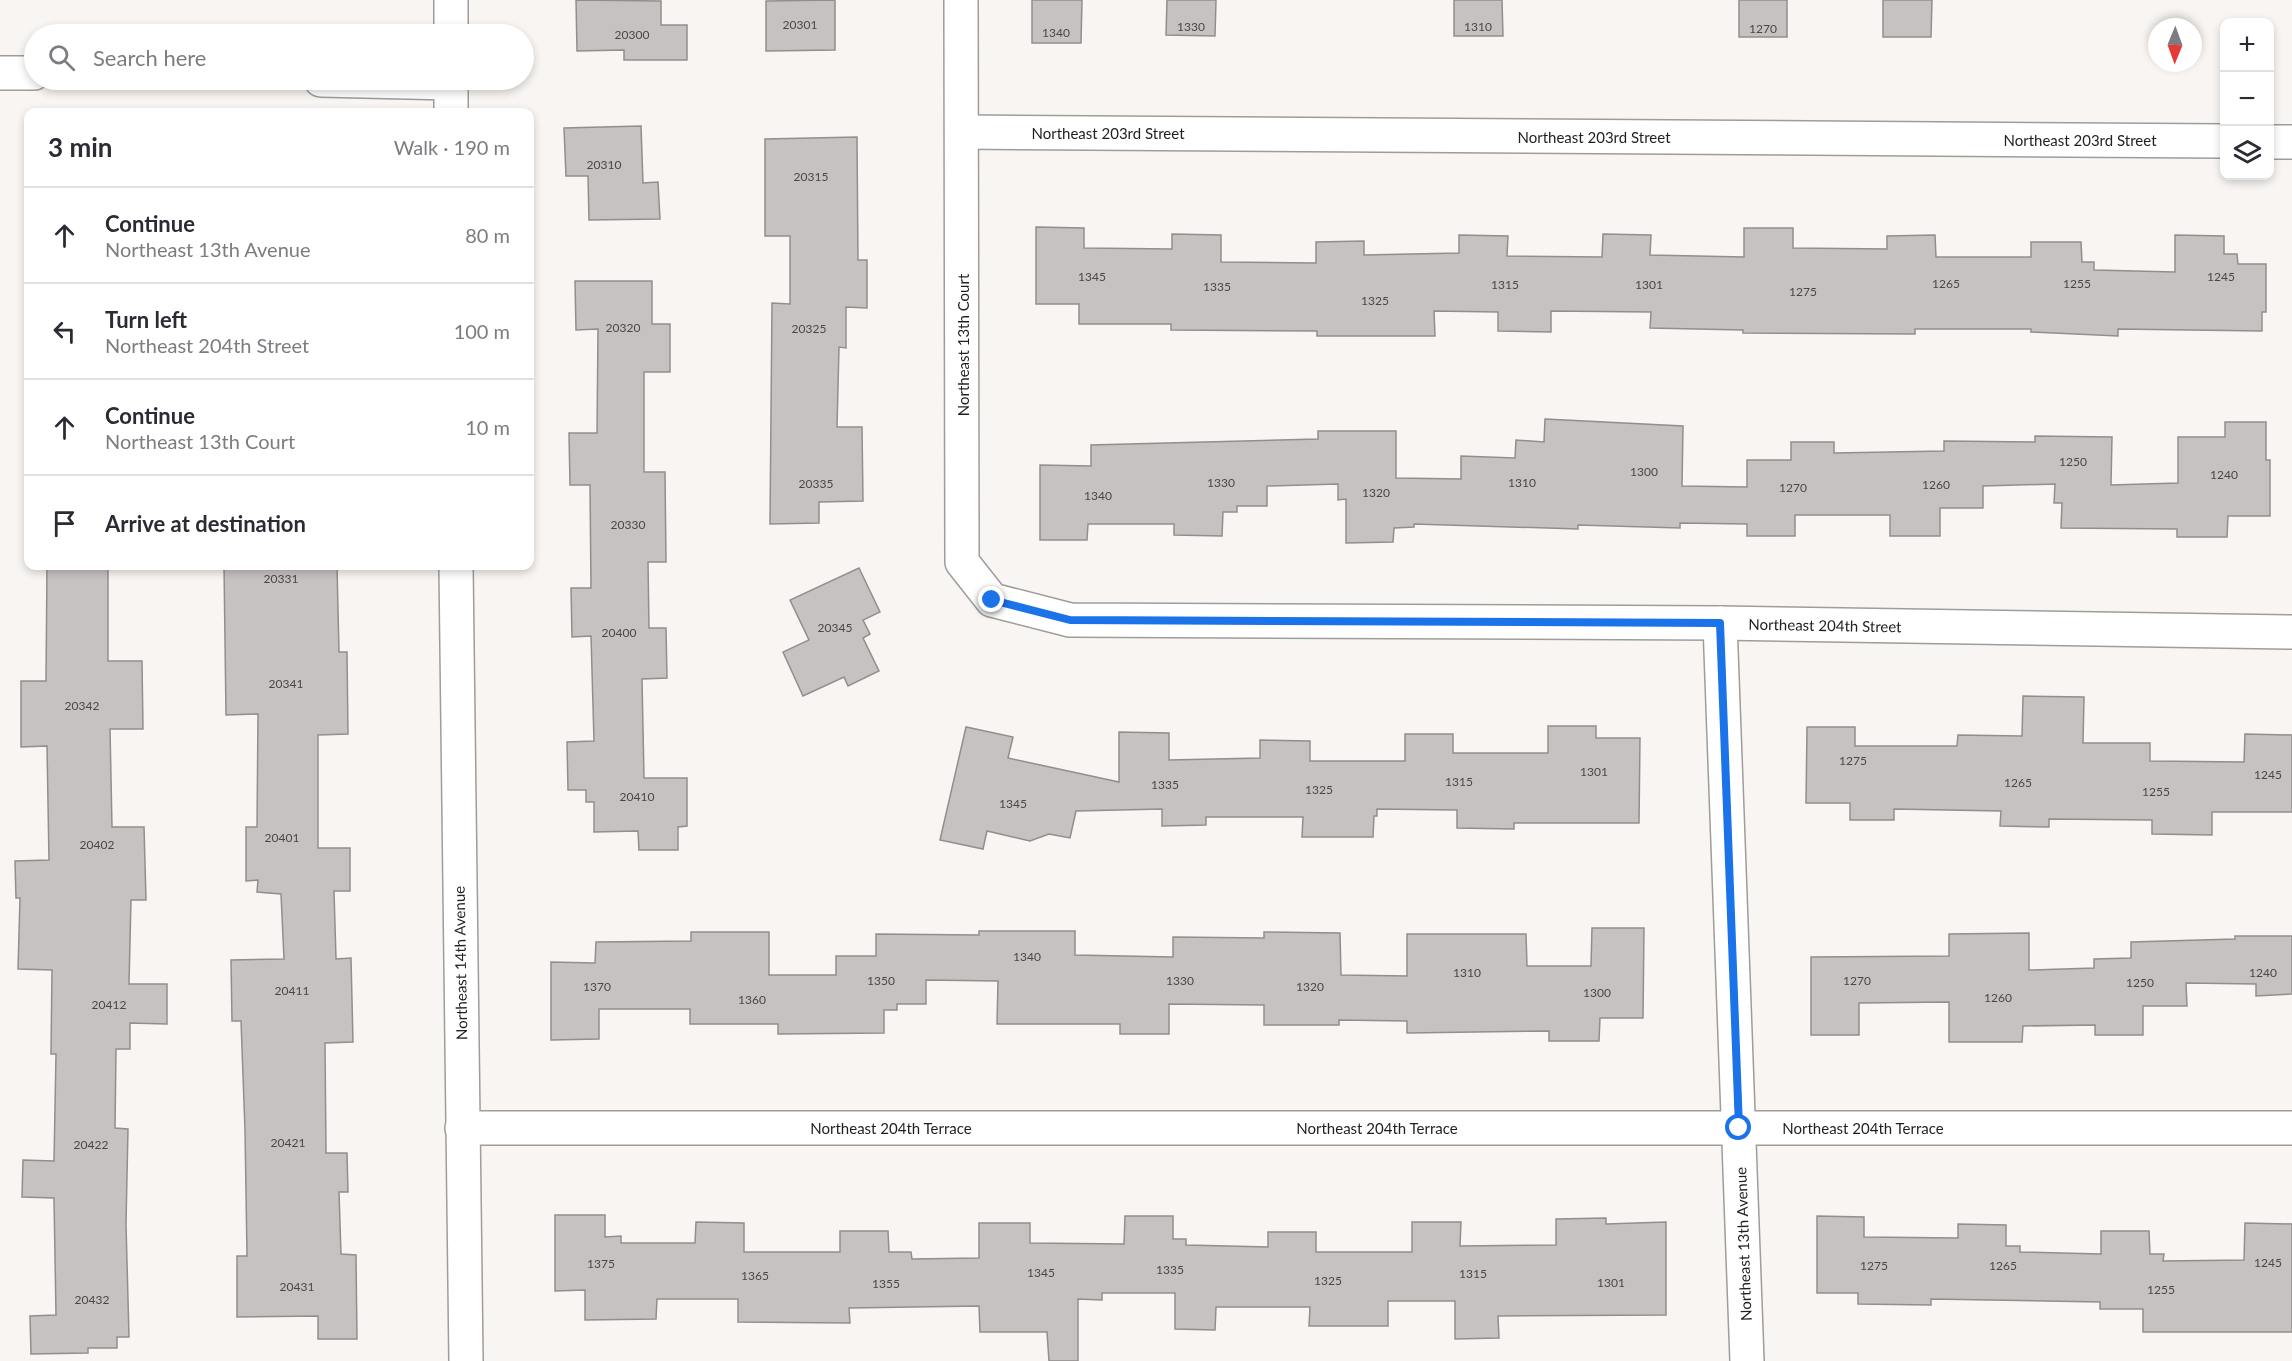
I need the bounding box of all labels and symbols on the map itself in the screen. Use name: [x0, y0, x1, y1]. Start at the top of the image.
house number: 20301: [783, 17, 817, 32]
north arrow: [2148, 18, 2202, 72]
house number: 1330: [1177, 19, 1205, 34]
house number: 1310: [1464, 19, 1492, 34]
house number: 1270: [1749, 21, 1777, 36]
house number: 1340: [1042, 25, 1070, 40]
house number: 20300: [615, 27, 649, 42]
street label: Northeast 203rd Street: [1031, 124, 1185, 142]
street label: Northeast 203rd Street: [1517, 128, 1671, 146]
street label: Northeast 203rd Street: [2003, 131, 2157, 149]
house number: 20310: [587, 157, 621, 172]
house number: 20315: [794, 169, 828, 184]
house number: 1345: [1078, 269, 1106, 284]
house number: 1245: [2207, 269, 2235, 284]
street label: Northeast 13th Court: [954, 273, 972, 416]
house number: 1265: [1932, 276, 1960, 291]
house number: 1255: [2063, 276, 2091, 291]
house number: 1315: [1491, 277, 1519, 292]
house number: 1301: [1635, 277, 1663, 292]
house number: 1335: [1203, 279, 1231, 294]
house number: 1275: [1789, 284, 1817, 299]
house number: 1325: [1361, 293, 1389, 308]
house number: 20320: [606, 320, 640, 335]
house number: 20325: [792, 321, 826, 336]
house number: 1250: [2059, 454, 2087, 469]
house number: 1300: [1630, 464, 1658, 479]
house number: 1240: [2210, 467, 2238, 482]
house number: 1330: [1207, 475, 1235, 490]
house number: 1310: [1508, 475, 1536, 490]
house number: 20335: [799, 476, 833, 491]
house number: 1260: [1922, 477, 1950, 492]
house number: 1270: [1779, 480, 1807, 495]
house number: 1320: [1362, 485, 1390, 500]
house number: 1340: [1084, 488, 1112, 503]
house number: 20330: [611, 517, 645, 532]
house number: 20331: [264, 571, 298, 586]
route end: [978, 586, 1004, 612]
street label: Northeast 204th Street: [1748, 615, 1902, 635]
house number: 20345: [818, 620, 852, 635]
house number: 20400: [602, 625, 636, 640]
house number: 20341: [269, 676, 303, 691]
house number: 20342: [65, 698, 99, 713]
house number: 1275: [1839, 753, 1867, 768]
house number: 1301: [1580, 764, 1608, 779]
house number: 1245: [2254, 767, 2282, 782]
house number: 1315: [1445, 774, 1473, 789]
house number: 1265: [2004, 775, 2032, 790]
house number: 1335: [1151, 777, 1179, 792]
house number: 1325: [1305, 782, 1333, 797]
house number: 1255: [2142, 784, 2170, 799]
house number: 20410: [620, 789, 654, 804]
house number: 1345: [999, 796, 1027, 811]
house number: 20401: [265, 830, 299, 845]
house number: 20402: [80, 837, 114, 852]
street label: Northeast 14th Avenue: [450, 886, 470, 1040]
house number: 1340: [1013, 949, 1041, 964]
house number: 1310: [1453, 965, 1481, 980]
house number: 1240: [2249, 965, 2277, 980]
house number: 1350: [867, 973, 895, 988]
house number: 1330: [1166, 973, 1194, 988]
house number: 1270: [1843, 973, 1871, 988]
house number: 1250: [2126, 975, 2154, 990]
house number: 1370: [583, 979, 611, 994]
house number: 1320: [1296, 979, 1324, 994]
house number: 20411: [275, 983, 309, 998]
house number: 1300: [1583, 985, 1611, 1000]
house number: 1260: [1984, 990, 2012, 1005]
house number: 1360: [738, 992, 766, 1007]
house number: 20412: [92, 997, 126, 1012]
route start: [1725, 1114, 1751, 1140]
street label: Northeast 204th Terrace: [810, 1119, 972, 1137]
street label: Northeast 204th Terrace: [1296, 1119, 1458, 1137]
street label: Northeast 204th Terrace: [1782, 1119, 1944, 1137]
house number: 20421: [271, 1135, 305, 1150]
house number: 20422: [74, 1137, 108, 1152]
street label: Northeast 13th Avenue: [1731, 1167, 1755, 1321]
house number: 1245: [2254, 1255, 2282, 1270]
house number: 1375: [587, 1256, 615, 1271]
house number: 1275: [1860, 1258, 1888, 1273]
house number: 1265: [1989, 1258, 2017, 1273]
house number: 1335: [1156, 1262, 1184, 1277]
house number: 1345: [1027, 1265, 1055, 1280]
house number: 1315: [1459, 1266, 1487, 1281]
house number: 1365: [741, 1268, 769, 1283]
house number: 1325: [1314, 1273, 1342, 1288]
house number: 1301: [1597, 1275, 1625, 1290]
house number: 1355: [872, 1276, 900, 1291]
house number: 20431: [280, 1279, 314, 1294]
house number: 1255: [2147, 1282, 2175, 1297]
house number: 20432: [75, 1292, 109, 1307]

